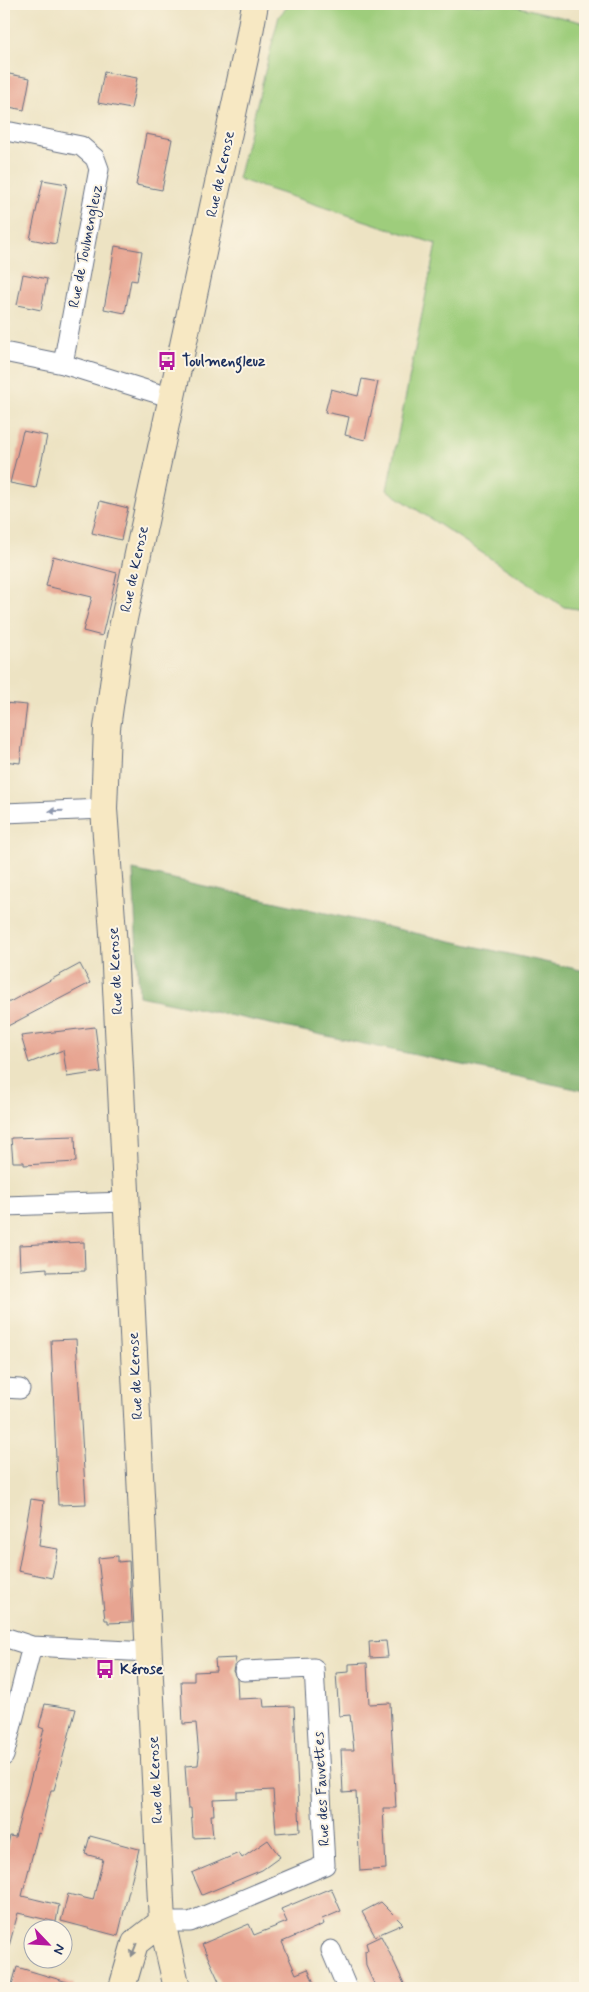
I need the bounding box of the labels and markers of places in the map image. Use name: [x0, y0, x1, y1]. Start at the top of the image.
bus stop icon: Toulmengleuz: [156, 350, 178, 372]
place label: Toulmengleuz: [182, 352, 266, 374]
bus stop icon: Kérose: [94, 1658, 116, 1680]
place label: Kérose: [120, 1660, 164, 1680]

